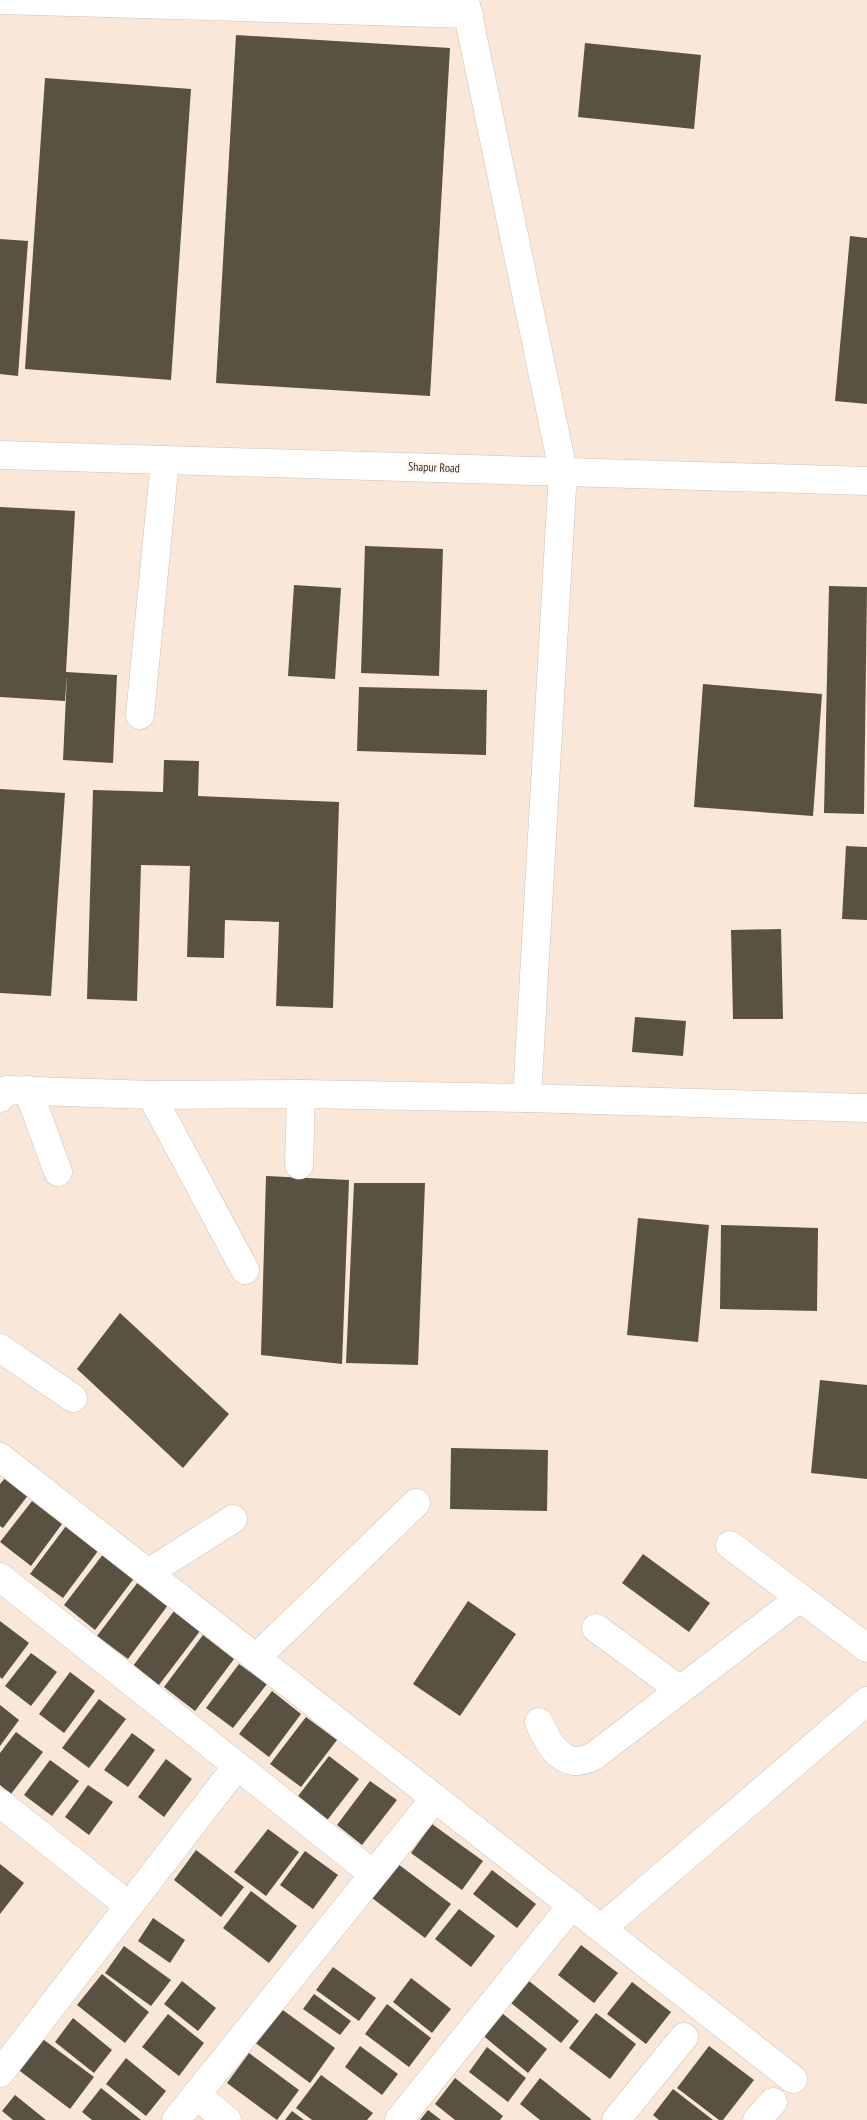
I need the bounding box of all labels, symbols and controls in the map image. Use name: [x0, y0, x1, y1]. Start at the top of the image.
street label: Shapur Road: [408, 459, 460, 475]

